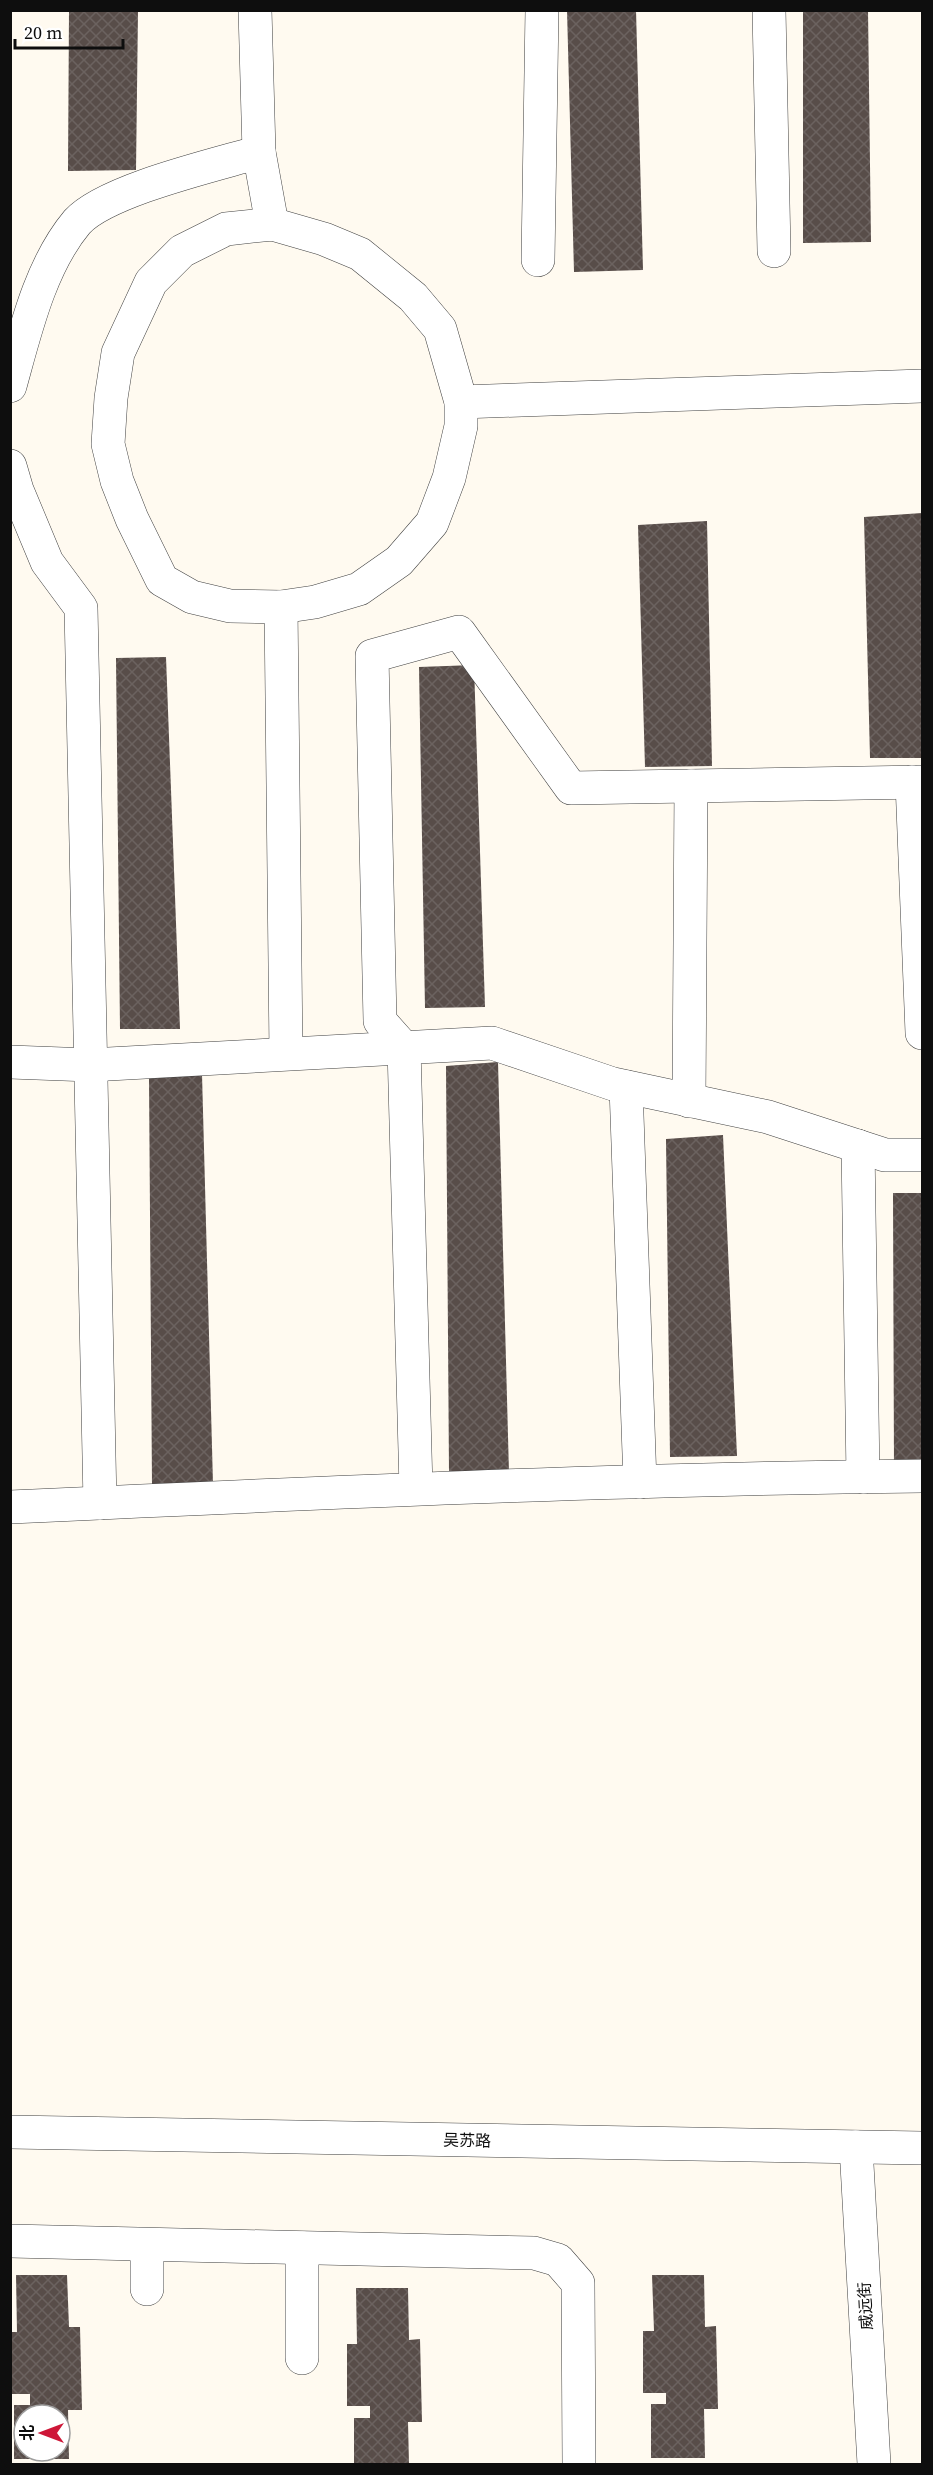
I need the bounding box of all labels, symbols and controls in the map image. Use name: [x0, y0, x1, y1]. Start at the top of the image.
scale bar: [15, 12, 123, 50]
text: 20 m: [24, 20, 62, 45]
street label: 吴苏路: [443, 2129, 491, 2151]
street label: 威远街: [853, 2281, 877, 2331]
north arrow: [12, 2403, 72, 2463]
text: 北: [16, 2425, 38, 2441]

